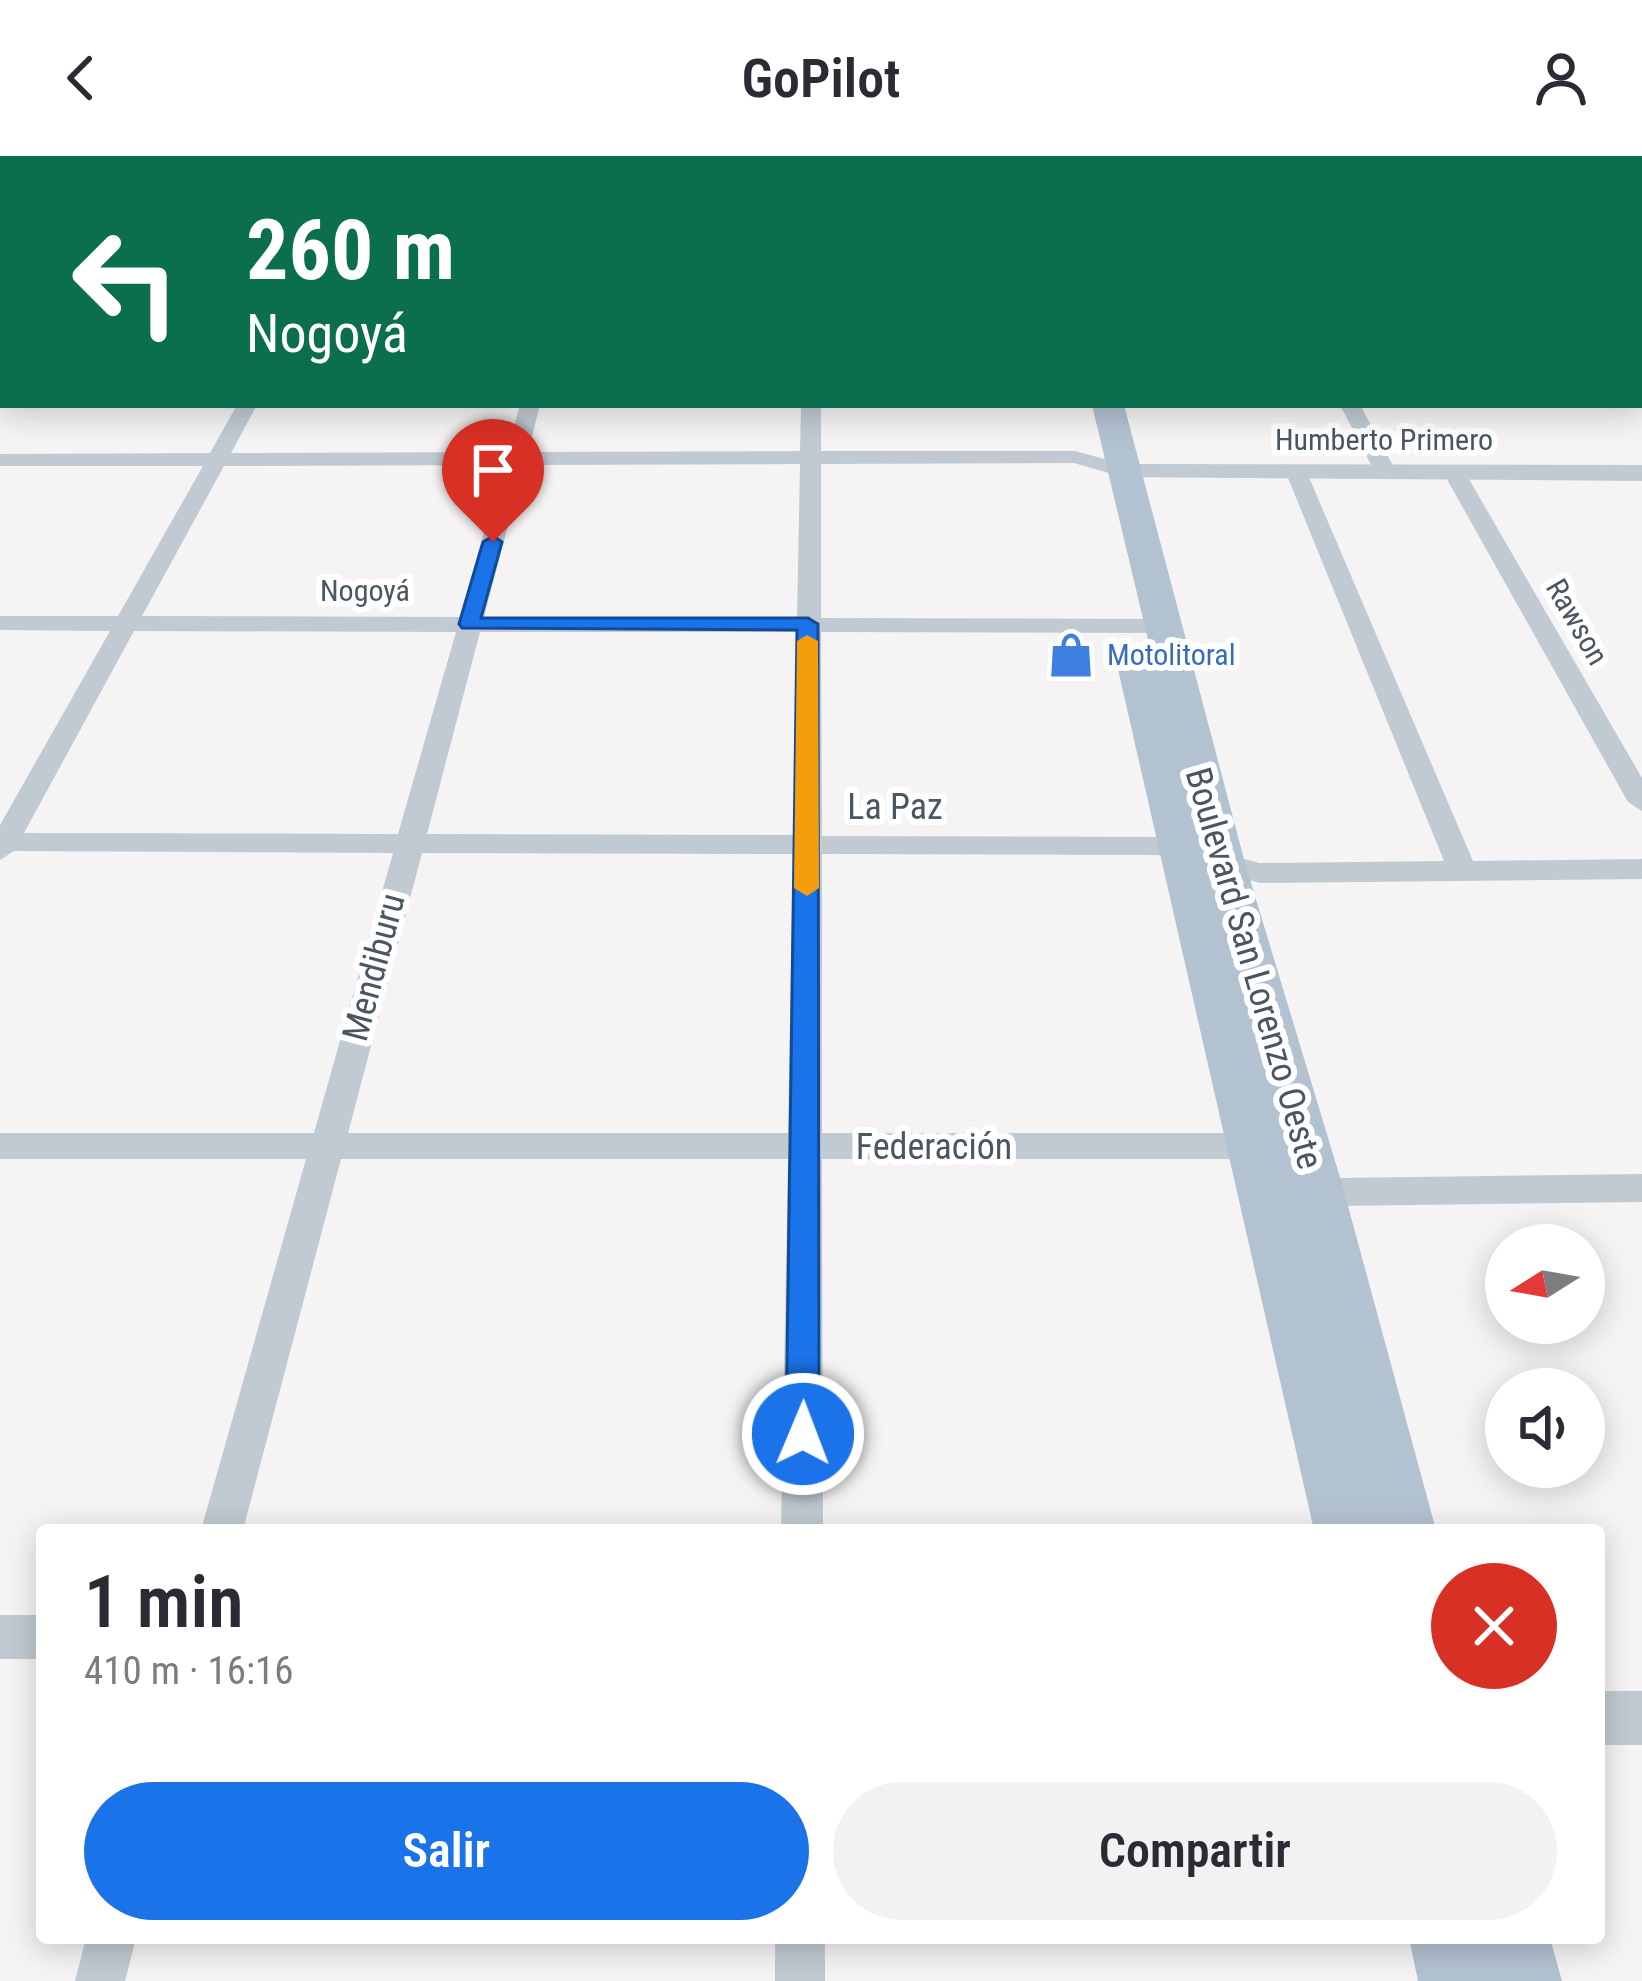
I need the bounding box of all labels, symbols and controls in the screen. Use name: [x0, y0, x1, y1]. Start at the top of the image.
icon: back: [48, 45, 114, 111]
icon: person: [1528, 45, 1594, 111]
text: GoPilot: [741, 47, 901, 110]
text: 260 m: [246, 201, 455, 300]
icon: left: [48, 204, 204, 360]
text: Nogoyá: [246, 302, 408, 365]
pin: [442, 419, 544, 542]
street label: Humberto Primero: [1275, 422, 1493, 457]
icon: arrive: [460, 437, 526, 503]
street label: Nogoyá: [320, 573, 410, 608]
street label: Rawson: [1539, 573, 1616, 671]
shop icon: Motolitoral: [1046, 630, 1096, 680]
place label: Motolitoral: [1107, 637, 1236, 672]
street label: Boulevard San Lorenzo Oeste: [1177, 763, 1331, 1174]
street label: La Paz: [847, 786, 943, 828]
street label: Mendiburu: [334, 889, 414, 1046]
street label: Federación: [856, 1126, 1012, 1168]
north arrow: [1485, 1224, 1605, 1344]
map controls: [1485, 1224, 1605, 1488]
button: sound: [1485, 1368, 1605, 1488]
position arrow: [740, 1371, 866, 1497]
text: 1 min: [84, 1560, 243, 1645]
button: close: [1431, 1563, 1557, 1689]
text: 410 m · 16:16: [84, 1648, 294, 1694]
button: Salir: [84, 1782, 809, 1920]
button: Compartir: [833, 1782, 1557, 1920]

